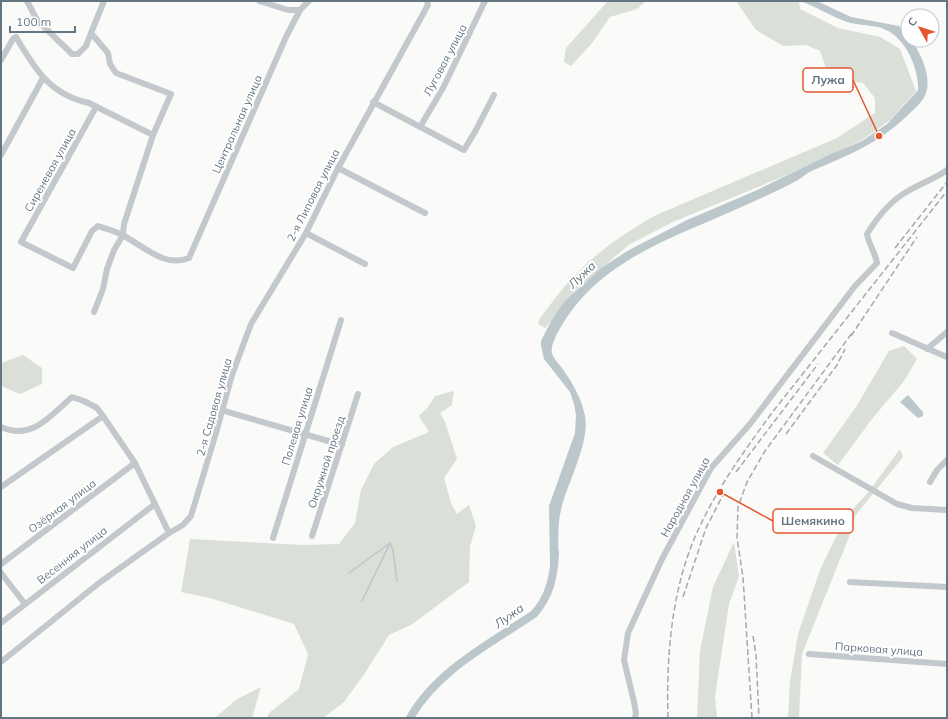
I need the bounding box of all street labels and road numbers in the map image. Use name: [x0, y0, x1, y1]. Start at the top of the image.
street label: Луговая улица: [420, 22, 470, 98]
street label: Центральная улица: [209, 72, 265, 176]
street label: Сиреневая улица: [21, 126, 79, 214]
street label: 2-я Липовая улица: [284, 146, 342, 244]
street label: 2-я Садовая улица: [193, 356, 235, 458]
street label: Полевая улица: [278, 385, 316, 467]
street label: Окружной проезд: [304, 414, 348, 510]
street label: Народная улица: [657, 455, 713, 539]
street label: Озёрная улица: [25, 476, 99, 536]
street label: Весенняя улица: [34, 523, 110, 587]
street label: Парковая улица: [835, 639, 923, 659]

